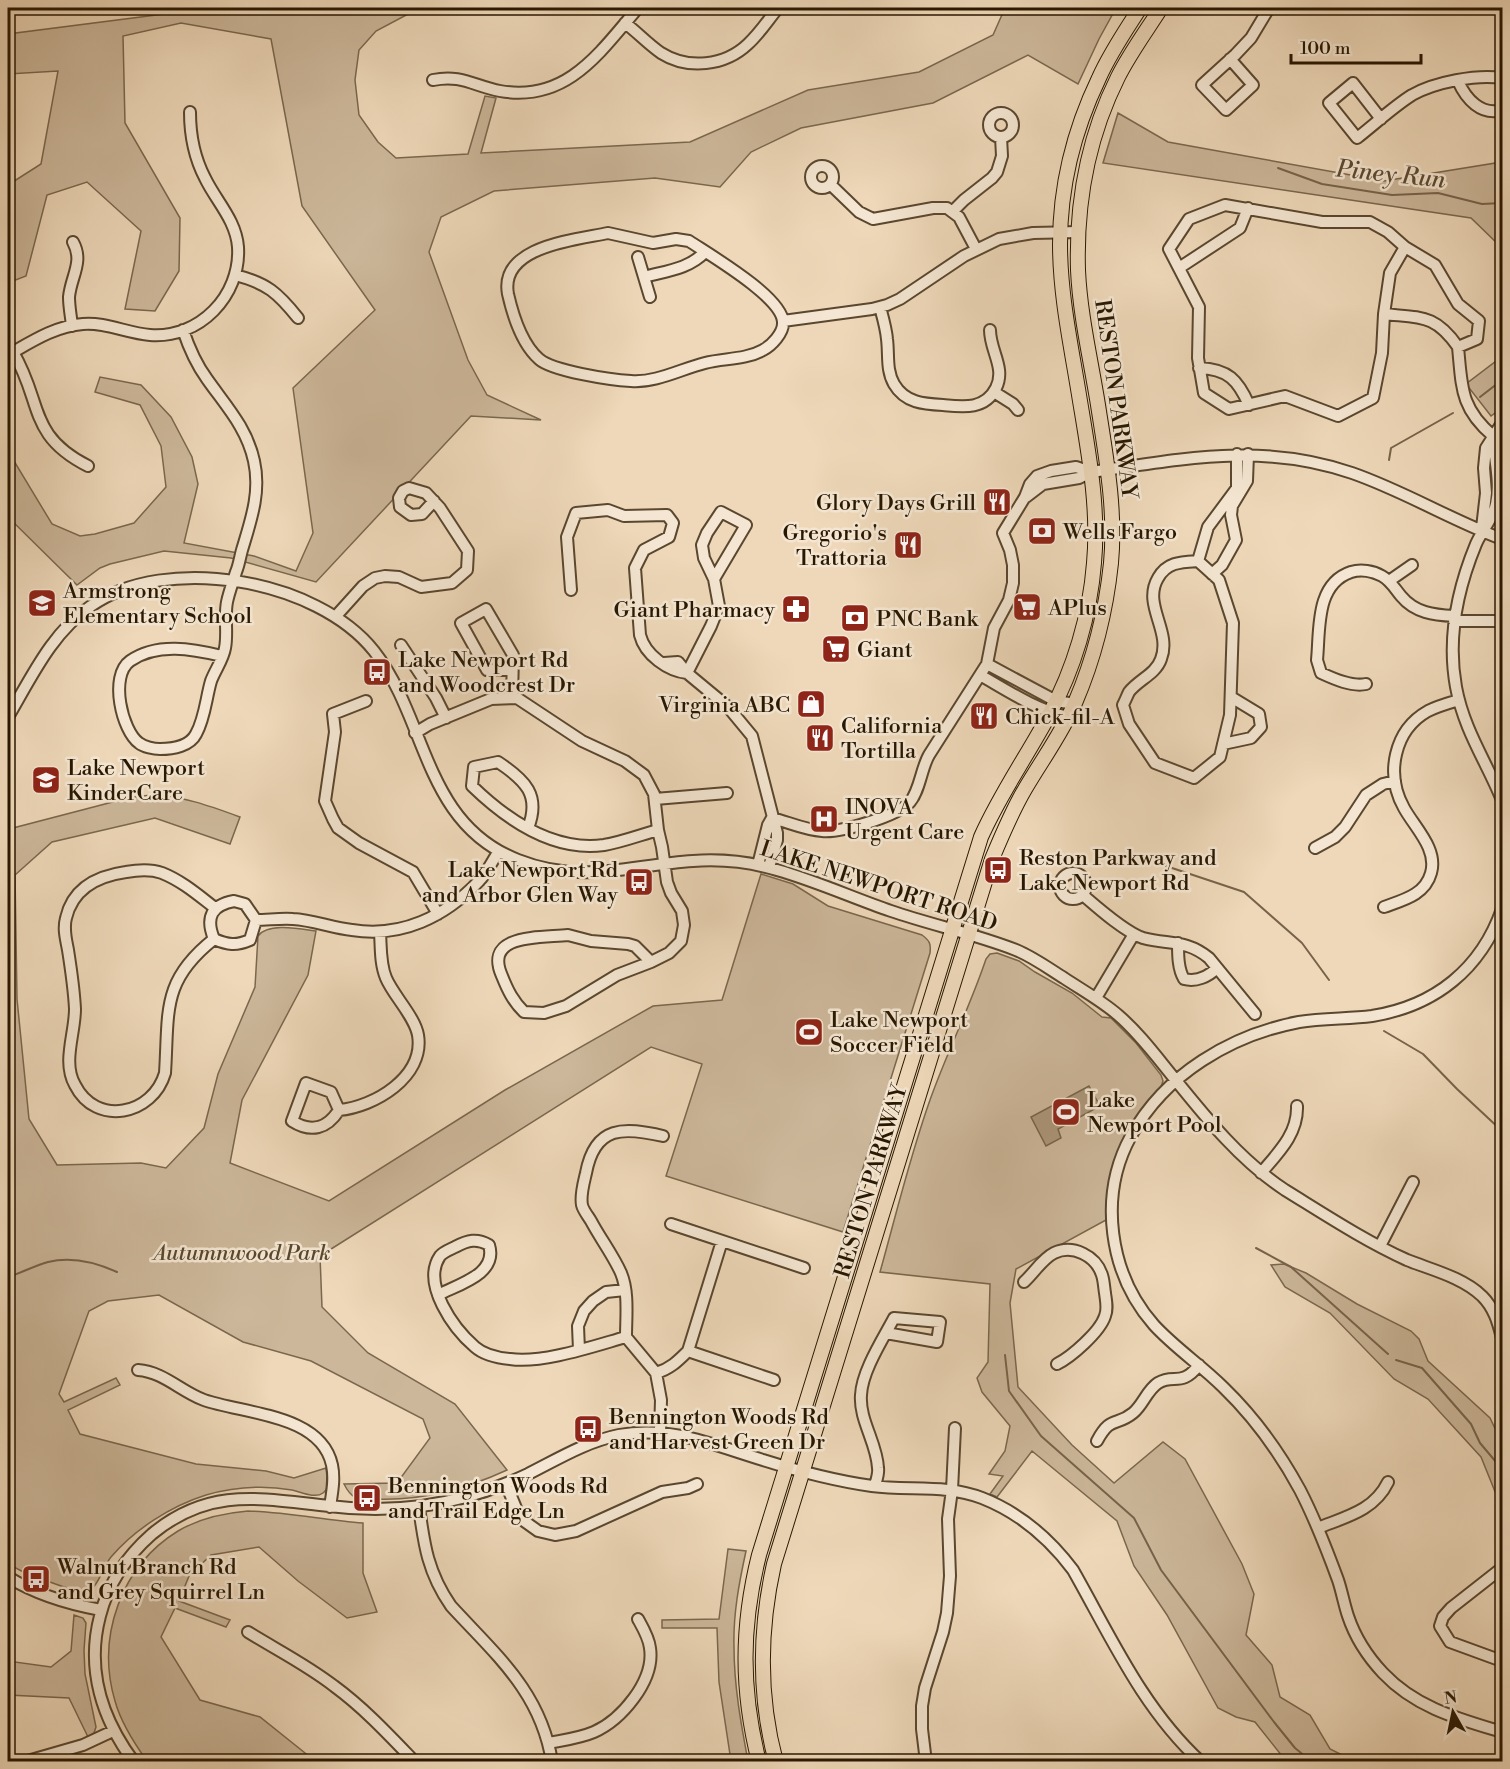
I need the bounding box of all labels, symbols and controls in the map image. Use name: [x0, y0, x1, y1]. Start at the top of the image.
scale bar: [1291, 27, 1422, 65]
text: 100 m: [1300, 37, 1351, 60]
water label: Piney Run: [1334, 154, 1448, 196]
street label: RESTON PARKWAY: [1088, 298, 1143, 502]
restaurant icon: Glory Days Grill: [981, 486, 1013, 518]
place label: Glory Days Grill: [816, 490, 976, 517]
bank icon: Wells Fargo: [1026, 515, 1058, 547]
place label: Wells Fargo: [1062, 519, 1177, 546]
place label: Gregorio's Trattoria: [782, 520, 888, 572]
restaurant icon: Gregorio's Trattoria: [892, 529, 924, 561]
place label: Armstrong Elementary School: [62, 578, 253, 630]
school or university icon: Armstrong Elementary School: [26, 587, 58, 619]
supermarket icon: APlus: [1011, 591, 1043, 623]
pharmacy icon: Giant Pharmacy: [780, 593, 812, 625]
place label: APlus: [1047, 595, 1107, 622]
place label: Giant Pharmacy: [614, 597, 775, 624]
bank icon: PNC Bank: [839, 602, 871, 634]
place label: PNC Bank: [876, 606, 979, 633]
supermarket icon: Giant: [820, 633, 852, 665]
place label: Giant: [857, 637, 913, 664]
place label: Lake Newport Rd and Woodcrest Dr: [398, 647, 575, 699]
bus stop icon: Lake Newport Rd and Woodcrest Dr: [361, 656, 393, 688]
shop icon: Virginia ABC: [795, 688, 827, 720]
place label: Virginia ABC: [658, 692, 790, 719]
restaurant icon: Chick-fil-A: [968, 700, 1000, 732]
place label: Chick-fil-A: [1005, 704, 1116, 731]
place label: California Tortilla: [841, 713, 943, 765]
restaurant icon: California Tortilla: [804, 722, 836, 754]
place label: Lake Newport KinderCare: [67, 755, 205, 807]
school or university icon: Lake Newport KinderCare: [30, 764, 62, 796]
place label: INOVA Urgent Care: [845, 794, 964, 846]
hospital icon: INOVA Urgent Care: [808, 803, 840, 835]
street label: LAKE NEWPORT ROAD: [756, 835, 1001, 938]
place label: Reston Parkway and Lake Newport Rd: [1019, 845, 1217, 897]
bus stop icon: Reston Parkway and Lake Newport Rd: [982, 854, 1014, 886]
place label: Lake Newport Rd and Arbor Glen Way: [422, 857, 619, 909]
bus stop icon: Lake Newport Rd and Arbor Glen Way: [623, 866, 655, 898]
place label: Lake Newport Soccer Field: [830, 1007, 968, 1059]
sports icon: Lake Newport Soccer Field: [793, 1016, 825, 1048]
street label: RESTON PARKWAY: [829, 1080, 914, 1282]
place label: Lake Newport Pool: [1087, 1087, 1222, 1139]
sports icon: Lake Newport Pool: [1050, 1096, 1082, 1128]
park label: Autumnwood Park: [152, 1240, 330, 1267]
place label: Bennington Woods Rd and Harvest Green Dr: [608, 1404, 829, 1456]
bus stop icon: Bennington Woods Rd and Harvest Green Dr: [572, 1413, 604, 1445]
place label: Bennington Woods Rd and Trail Edge Ln: [387, 1473, 608, 1525]
bus stop icon: Bennington Woods Rd and Trail Edge Ln: [351, 1482, 383, 1514]
place label: Walnut Branch Rd and Grey Squirrel Ln: [56, 1554, 265, 1606]
bus stop icon: Walnut Branch Rd and Grey Squirrel Ln: [20, 1563, 52, 1595]
north arrow: [1423, 1682, 1483, 1742]
text: N: [1443, 1687, 1459, 1709]

